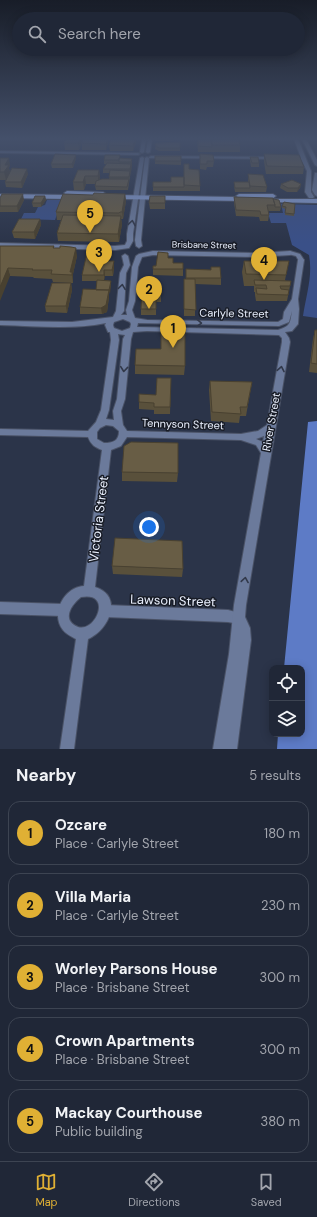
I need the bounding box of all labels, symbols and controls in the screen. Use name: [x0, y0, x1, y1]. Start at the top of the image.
search box: [12, 12, 305, 56]
icon: search: [26, 23, 48, 45]
text: Search here: [58, 24, 141, 44]
pin: 5: [77, 200, 103, 233]
one-way arrow: [127, 220, 136, 226]
street label: Brisbane Street: [172, 238, 237, 252]
pin: 3: [86, 239, 112, 272]
pin: 4: [251, 247, 277, 280]
pin: 2: [136, 276, 162, 309]
one-way arrow: [117, 284, 126, 290]
street label: Carlyle Street: [199, 305, 269, 321]
pin: 1: [160, 315, 186, 348]
one-way arrow: [196, 319, 202, 327]
one-way arrow: [119, 366, 128, 372]
one-way arrow: [276, 366, 284, 372]
street label: River Street: [259, 392, 283, 452]
street label: Tennyson Street: [142, 416, 224, 432]
street label: Victoria Street: [85, 475, 112, 563]
your location: [139, 517, 159, 537]
one-way arrow: [240, 577, 249, 583]
street label: Lawson Street: [130, 591, 216, 610]
map controls: [269, 665, 305, 737]
button: locate: [269, 665, 305, 701]
button: layers: [269, 701, 305, 737]
text: Nearby: [16, 764, 76, 786]
text: 5 results: [249, 767, 301, 784]
text: Ozcare: [55, 815, 107, 835]
text: 1: [28, 825, 32, 842]
text: 180 m: [264, 825, 300, 842]
text: Place · Carlyle Street: [55, 835, 179, 852]
text: Villa Maria: [55, 887, 131, 907]
text: 2: [26, 897, 34, 914]
text: 230 m: [261, 897, 300, 914]
text: Place · Carlyle Street: [55, 907, 179, 924]
text: Worley Parsons House: [55, 959, 218, 979]
text: 3: [26, 969, 34, 986]
text: 300 m: [259, 969, 300, 986]
text: Place · Brisbane Street: [55, 979, 189, 996]
text: Crown Apartments: [55, 1031, 195, 1051]
text: 4: [26, 1041, 34, 1058]
text: 300 m: [259, 1041, 300, 1058]
text: Place · Brisbane Street: [55, 1051, 189, 1068]
text: Mackay Courthouse: [55, 1103, 202, 1123]
text: 5: [26, 1113, 34, 1130]
text: 380 m: [260, 1113, 300, 1130]
text: Public building: [55, 1123, 143, 1140]
tab: Map: [35, 1171, 58, 1209]
tab: Directions: [128, 1171, 180, 1209]
tab: Saved: [251, 1171, 282, 1209]

